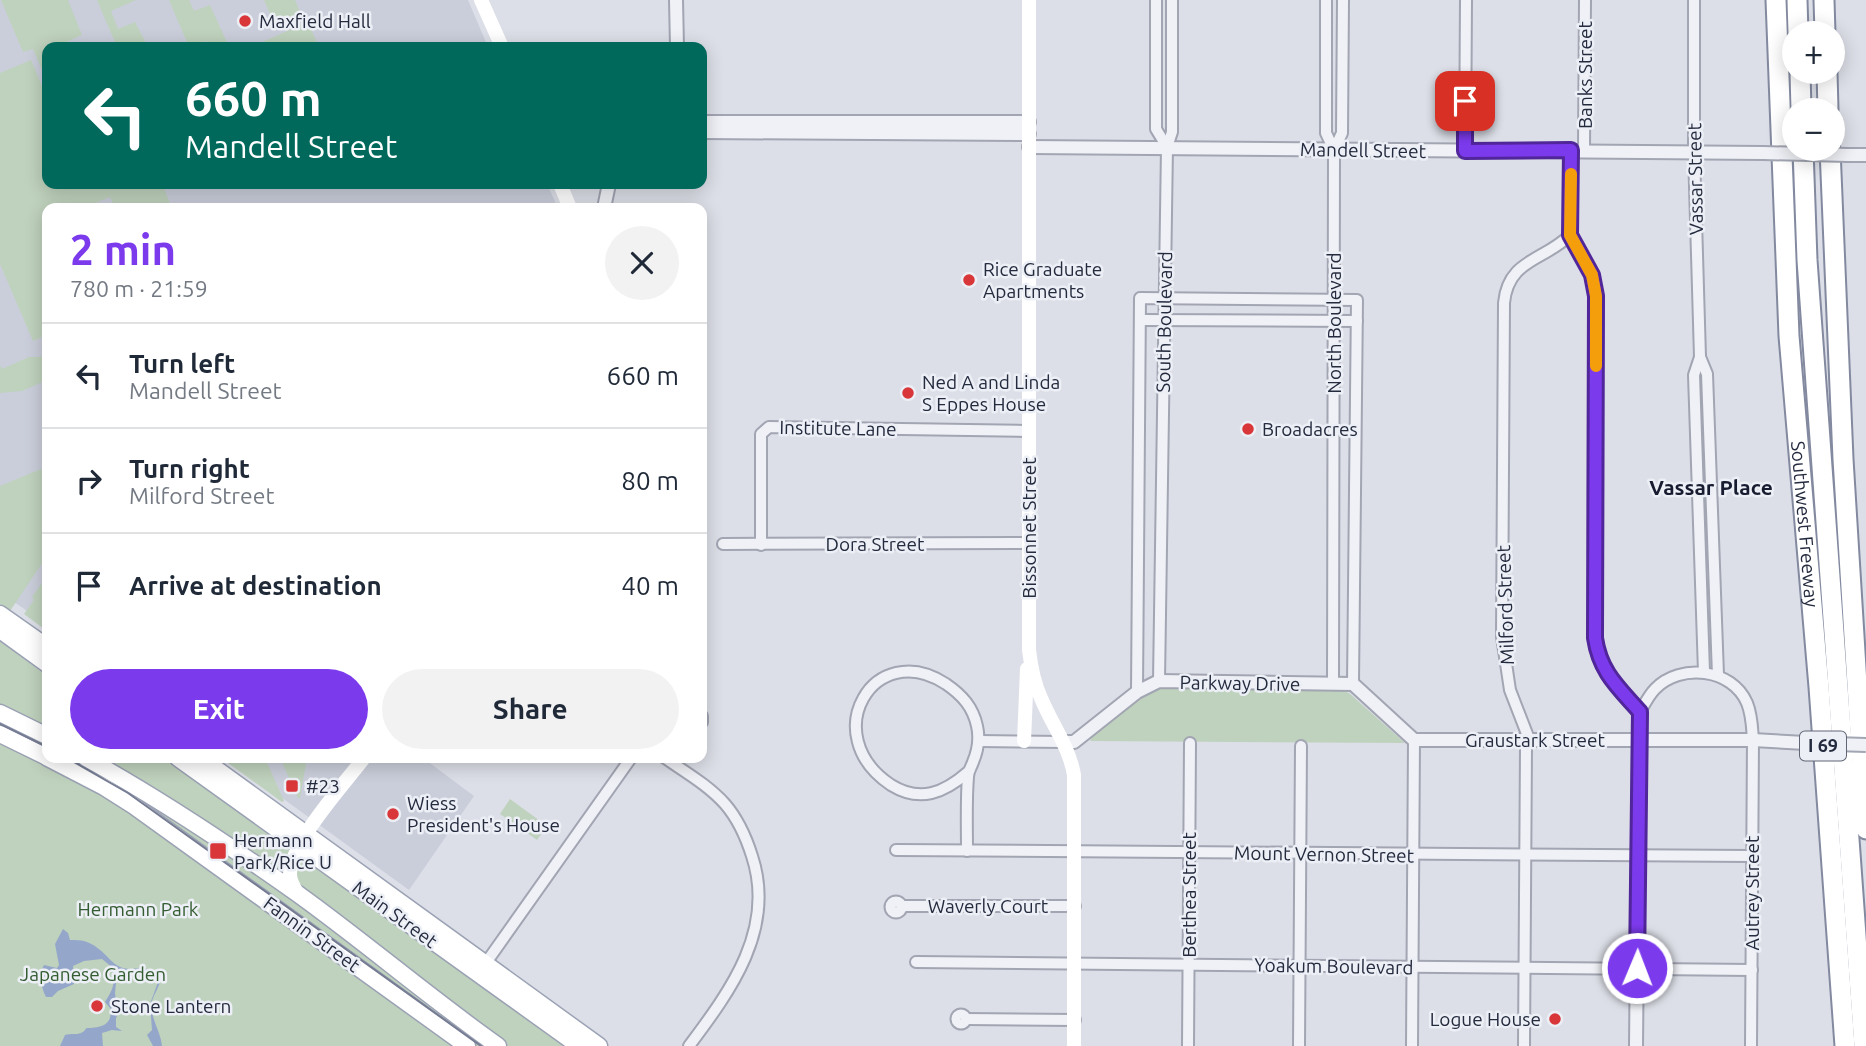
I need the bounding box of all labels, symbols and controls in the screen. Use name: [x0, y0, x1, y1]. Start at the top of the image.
place label: Maxfield Hall: [259, 10, 371, 32]
marker: Maxfield Hall: [237, 13, 253, 29]
street label: Banks Street: [1574, 21, 1596, 129]
map controls: [1782, 21, 1845, 161]
button: +: [1782, 21, 1845, 84]
icon: left: [70, 70, 161, 161]
text: 660 m: [185, 70, 322, 125]
pin: [1435, 71, 1495, 131]
icon: arrive: [1446, 82, 1484, 120]
button: −: [1782, 98, 1845, 161]
street label: Vassar Street: [1683, 122, 1707, 235]
text: Mandell Street: [185, 128, 397, 164]
street label: Mandell Street: [1300, 138, 1427, 162]
text: 2 min: [70, 226, 176, 273]
button: close: [605, 226, 679, 300]
street label: South Boulevard: [1152, 251, 1176, 393]
street label: North Boulevard: [1323, 252, 1345, 394]
place label: Rice Graduate Apartments: [983, 258, 1102, 302]
marker: Rice Graduate Apartments: [961, 272, 977, 288]
text: 780 m · 21:59: [70, 276, 208, 301]
text: Turn left: [129, 349, 235, 378]
icon: left: [70, 357, 108, 395]
text: 660 m: [607, 361, 679, 390]
place label: Ned A and Linda S Eppes House: [922, 371, 1060, 415]
text: Mandell Street: [129, 378, 282, 403]
marker: Ned A and Linda S Eppes House: [900, 385, 916, 401]
street label: Institute Lane: [779, 416, 897, 440]
place label: Broadacres: [1262, 418, 1358, 440]
marker: Broadacres: [1240, 421, 1256, 437]
street label: Southwest Freeway: [1787, 440, 1823, 608]
text: Turn right: [129, 454, 250, 483]
street label: Bissonnet Street: [1018, 457, 1040, 599]
icon: right: [70, 462, 108, 500]
text: 80 m: [621, 466, 679, 495]
district label: Vassar Place: [1649, 475, 1773, 499]
text: Milford Street: [129, 483, 274, 508]
street label: Dora Street: [826, 533, 925, 555]
street label: Milford Street: [1492, 544, 1518, 665]
icon: arrive: [70, 567, 108, 605]
text: Arrive at destination: [129, 571, 382, 600]
text: 40 m: [621, 571, 679, 600]
button: Exit: [70, 669, 368, 749]
button: Share: [382, 669, 679, 749]
street label: Parkway Drive: [1179, 671, 1301, 695]
street label: Graustark Street: [1465, 729, 1606, 751]
road number: I 69: [1800, 732, 1846, 760]
place label: #23: [306, 775, 340, 797]
marker: #23: [284, 778, 300, 794]
place label: Wiess President's House: [407, 792, 560, 836]
marker: Wiess President's House: [385, 806, 401, 822]
place label: Hermann Park/Rice U: [234, 829, 332, 873]
street label: Berthea Street: [1178, 832, 1200, 958]
street label: Autrey Street: [1741, 835, 1763, 950]
marker: Hermann Park/Rice U: [208, 841, 228, 861]
street label: Mount Vernon Street: [1234, 841, 1415, 867]
street label: Main Street: [348, 876, 442, 952]
street label: Fannin Street: [260, 892, 365, 977]
street label: Waverly Court: [928, 895, 1049, 917]
park label: Hermann Park: [78, 898, 199, 920]
position arrow: [1600, 931, 1674, 1005]
street label: Yoakum Boulevard: [1254, 954, 1414, 978]
park label: Japanese Garden: [20, 963, 166, 985]
place label: Stone Lantern: [111, 995, 231, 1017]
marker: Stone Lantern: [89, 998, 105, 1014]
place label: Logue House: [1430, 1008, 1541, 1030]
marker: Logue House: [1547, 1011, 1563, 1027]

